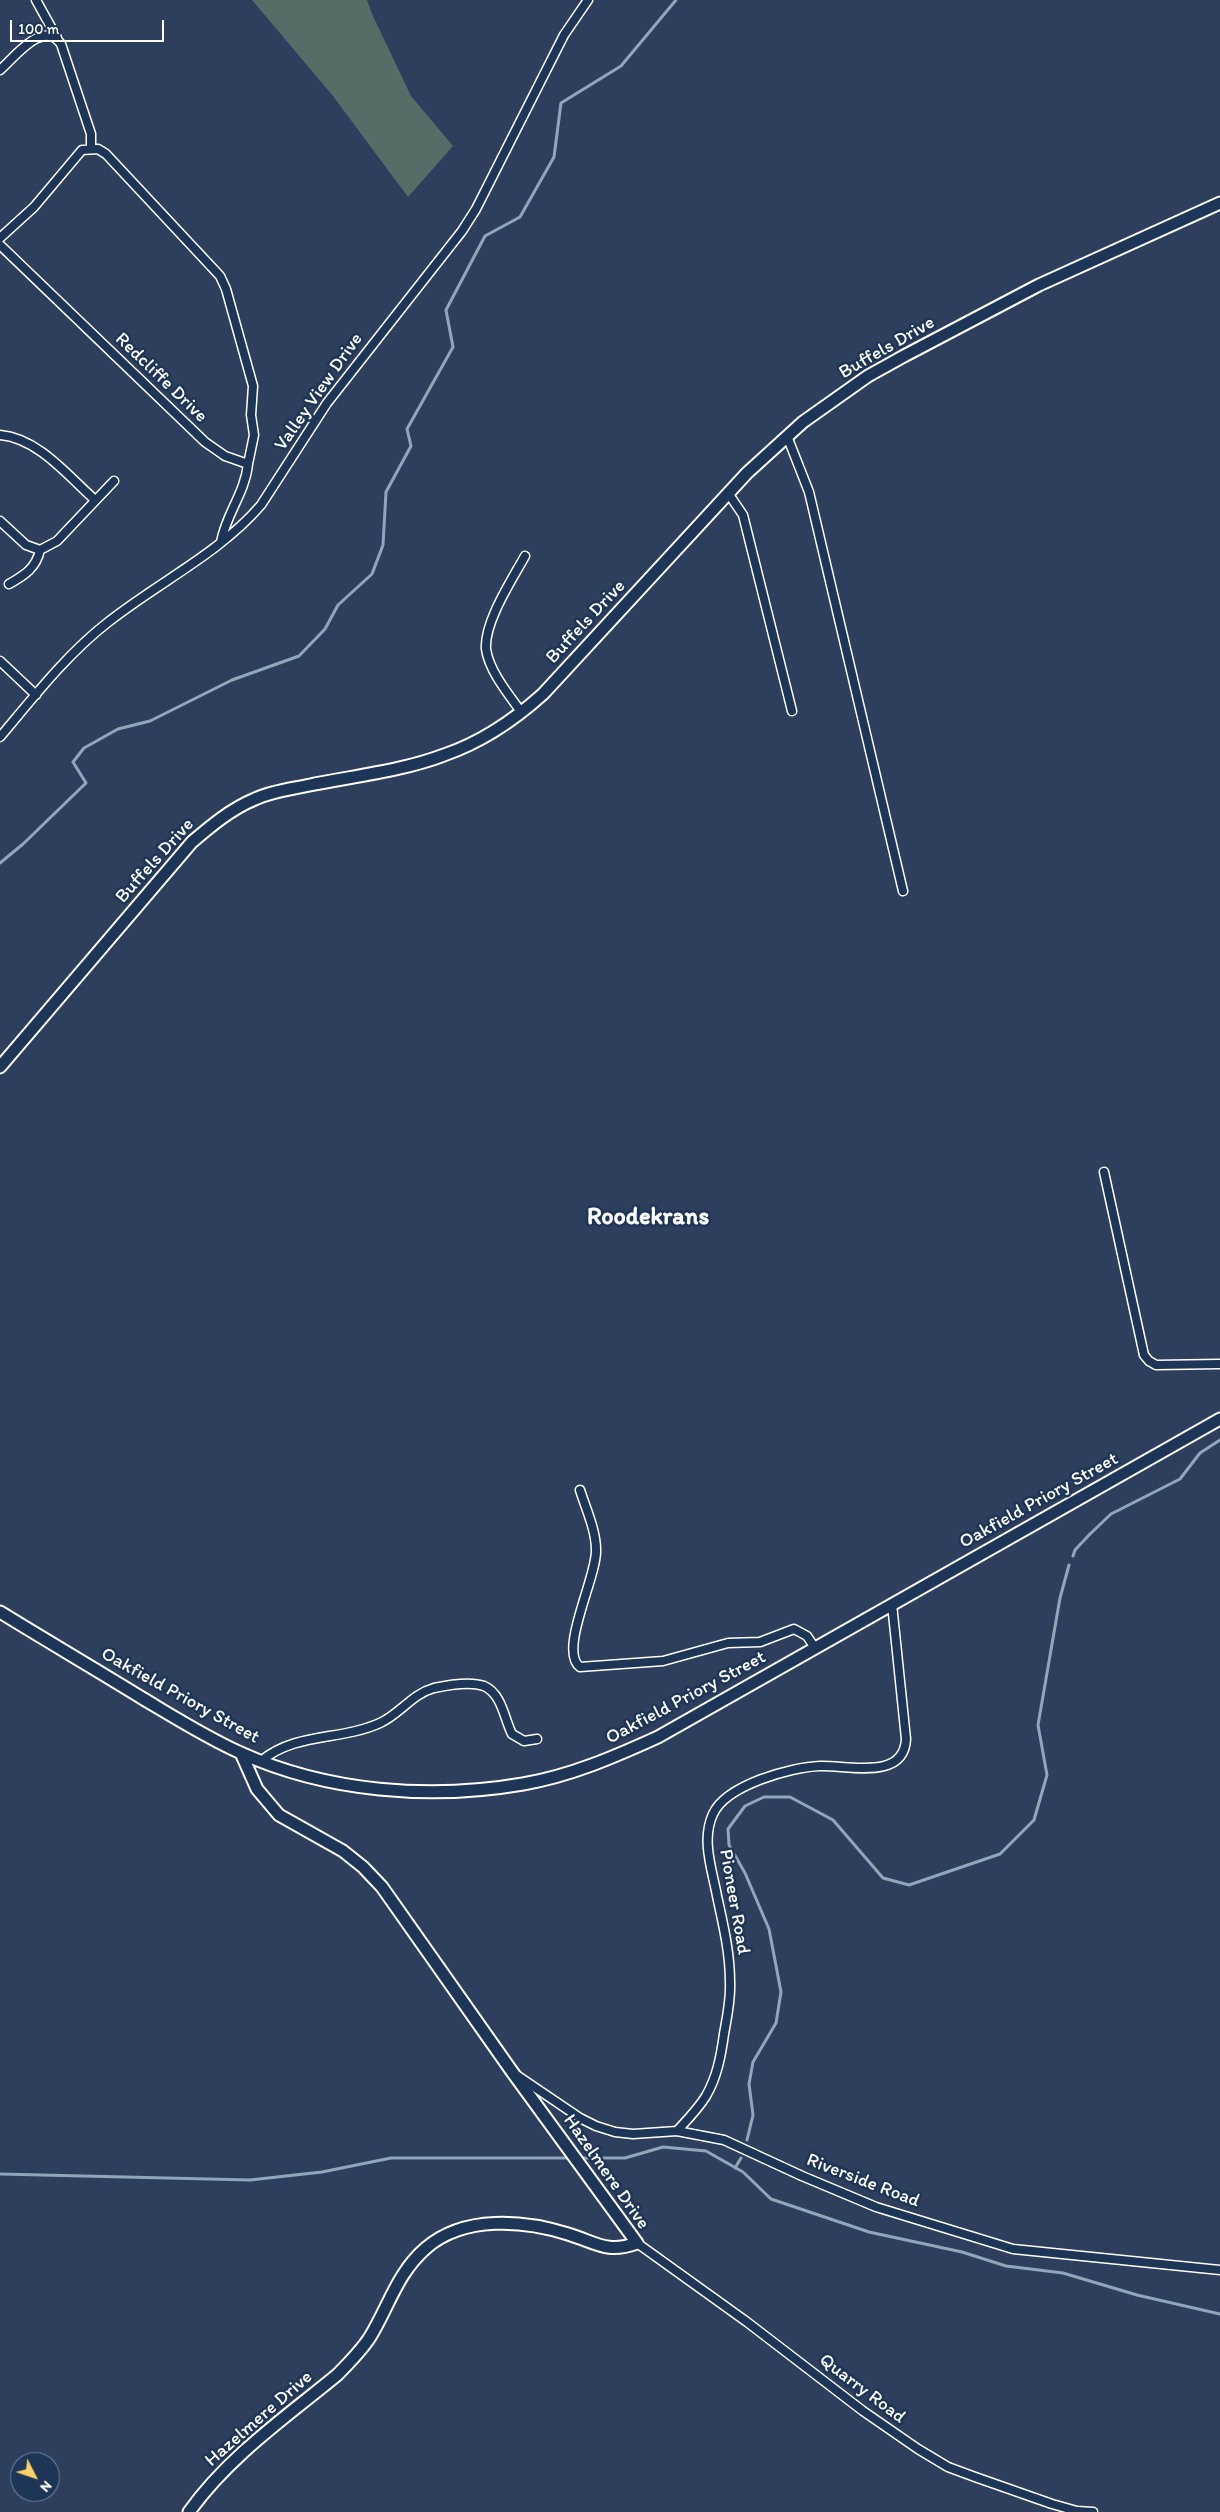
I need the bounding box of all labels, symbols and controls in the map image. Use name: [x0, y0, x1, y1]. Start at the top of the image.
scale bar: [12, 10, 166, 42]
text: 100 m: [18, 20, 59, 38]
street label: Buffels Drive: [835, 311, 939, 385]
street label: Redcliffe Drive: [110, 328, 212, 428]
street label: Valley View Drive: [270, 329, 368, 455]
street label: Buffels Drive: [541, 575, 631, 669]
street label: Buffels Drive: [111, 814, 199, 908]
district label: Roodekrans: [587, 1204, 709, 1232]
street label: Oakfield Priory Street: [956, 1448, 1122, 1554]
street label: Oakfield Priory Street: [97, 1643, 263, 1749]
street label: Oakfield Priory Street: [602, 1646, 770, 1750]
street label: Pioneer Road: [714, 1847, 754, 1957]
street label: Hazelmere Drive: [558, 2110, 654, 2234]
street label: Riverside Road: [803, 2149, 923, 2213]
street label: Quarry Road: [814, 2349, 910, 2429]
street label: Hazelmere Drive: [201, 2366, 317, 2472]
north arrow: [10, 2452, 60, 2502]
text: N: [36, 2477, 55, 2496]

